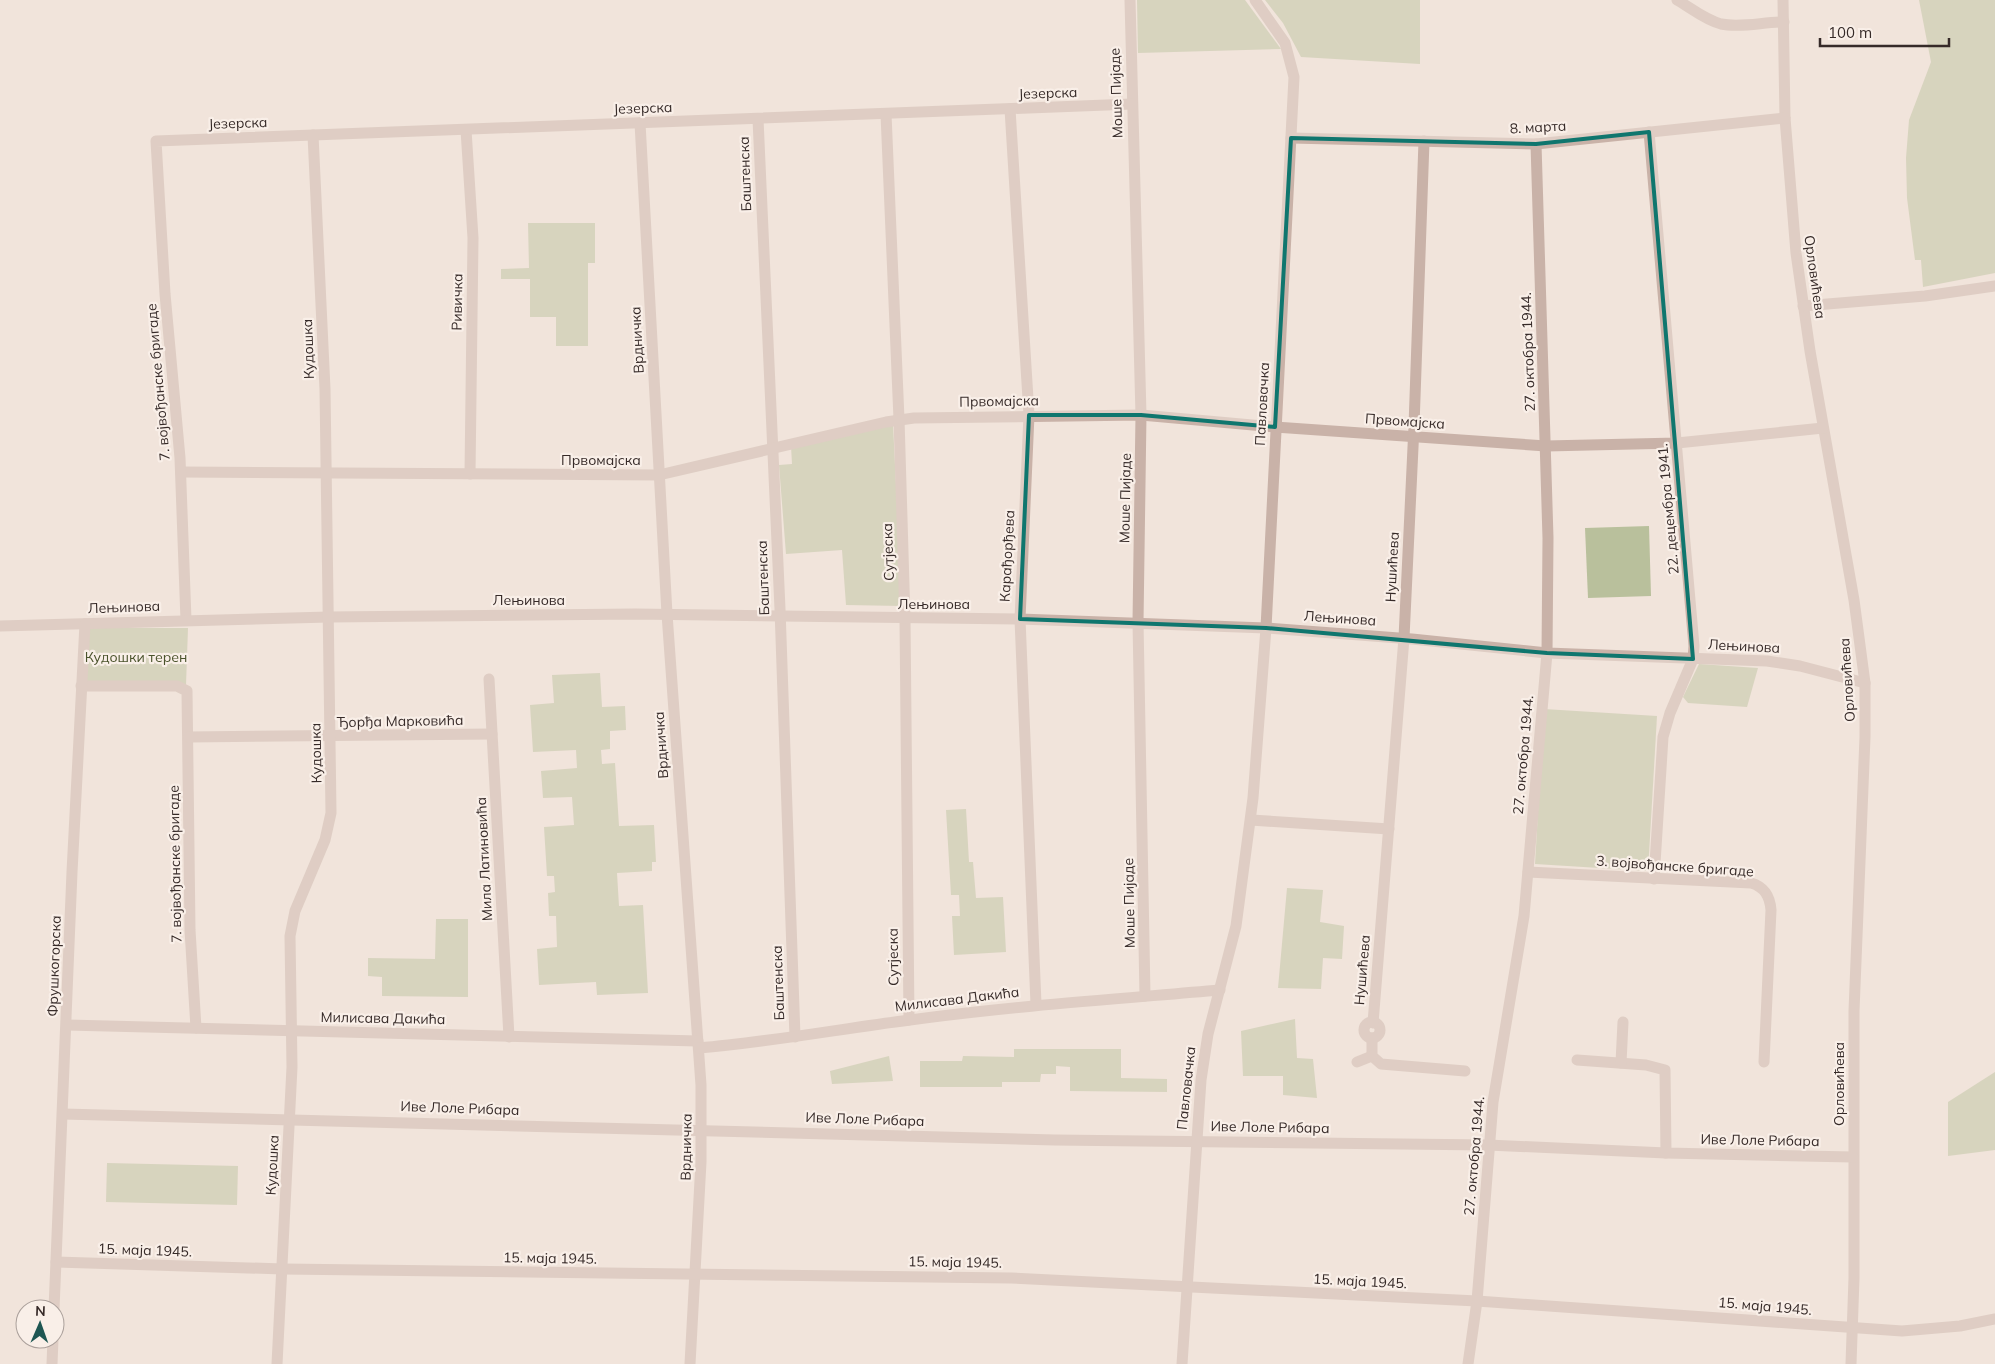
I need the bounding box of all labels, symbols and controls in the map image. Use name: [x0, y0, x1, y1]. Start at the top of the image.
scale bar: [1820, 15, 1949, 47]
text: 100 m: [1828, 23, 1872, 42]
street label: Моше Пијаде: [1105, 47, 1127, 138]
street label: Језерска: [1018, 83, 1078, 103]
street label: Језерска: [613, 98, 673, 118]
street label: Језерска: [208, 113, 268, 133]
street label: 8. марта: [1509, 117, 1567, 137]
street label: Баштенска: [735, 136, 755, 212]
street label: Орловићева: [1800, 234, 1830, 320]
street label: Ривичка: [448, 273, 466, 331]
street label: 27. октобра 1944.: [1517, 292, 1539, 412]
street label: 7. војвођанске бригаде: [142, 302, 174, 461]
street label: Врдничка: [626, 306, 648, 374]
street label: Кудошка: [298, 318, 318, 380]
street label: Павловачка: [1251, 362, 1273, 446]
street label: Првомајска: [959, 391, 1039, 411]
street label: Првомајска: [1365, 409, 1445, 433]
street label: 22. децембра 1941.: [1653, 443, 1683, 575]
street label: Првомајска: [561, 451, 641, 469]
street label: Моше Пијаде: [1115, 452, 1135, 543]
street label: Карађорђева: [996, 509, 1018, 603]
street label: Сутјеска: [878, 523, 898, 581]
street label: Нушићева: [1381, 531, 1403, 603]
street label: Баштенска: [753, 540, 773, 616]
street label: Лењинова: [493, 591, 565, 609]
street label: Лењинова: [898, 595, 970, 613]
street label: Лењинова: [88, 597, 160, 617]
street label: Лењинова: [1303, 607, 1377, 629]
street label: Лењинова: [1707, 635, 1781, 657]
street label: Орловићева: [1835, 637, 1859, 723]
park label: Кудошки терен: [85, 648, 187, 666]
street label: 27. октобра 1944.: [1509, 695, 1537, 815]
street label: Ђорђа Марковића: [336, 711, 464, 731]
street label: Врдничка: [650, 711, 672, 779]
street label: Кудошка: [306, 723, 326, 783]
street label: 7. војвођанске бригаде: [165, 785, 185, 943]
street label: Мила Латиновића: [472, 797, 496, 921]
street label: 3. војвођанске бригаде: [1596, 852, 1755, 881]
street label: Моше Пијаде: [1119, 857, 1139, 948]
street label: Фрушкогорска: [43, 915, 65, 1017]
street label: Сутјеска: [883, 928, 903, 986]
street label: Нушићева: [1350, 934, 1374, 1006]
street label: Баштенска: [768, 945, 788, 1021]
street label: Милисава Дакића: [894, 982, 1020, 1016]
street label: Милисава Дакића: [320, 1008, 446, 1028]
street label: Орловићева: [1830, 1042, 1848, 1126]
street label: Павловачка: [1173, 1045, 1199, 1131]
street label: 27. октобра 1944.: [1460, 1096, 1488, 1216]
street label: Иве Лоле Рибара: [400, 1097, 520, 1119]
street label: Иве Лоле Рибара: [805, 1108, 925, 1130]
street label: Врдничка: [676, 1113, 696, 1181]
street label: Иве Лоле Рибара: [1210, 1117, 1330, 1137]
street label: Иве Лоле Рибара: [1700, 1130, 1820, 1150]
street label: Кудошка: [261, 1134, 283, 1196]
street label: 15. маја 1945.: [98, 1239, 192, 1261]
street label: 15. маја 1945.: [503, 1248, 597, 1268]
street label: 15. маја 1945.: [908, 1252, 1002, 1272]
street label: 15. маја 1945.: [1313, 1270, 1407, 1292]
street label: 15. маја 1945.: [1717, 1293, 1813, 1319]
north arrow: [15, 1299, 65, 1349]
text: N: [35, 1302, 46, 1320]

